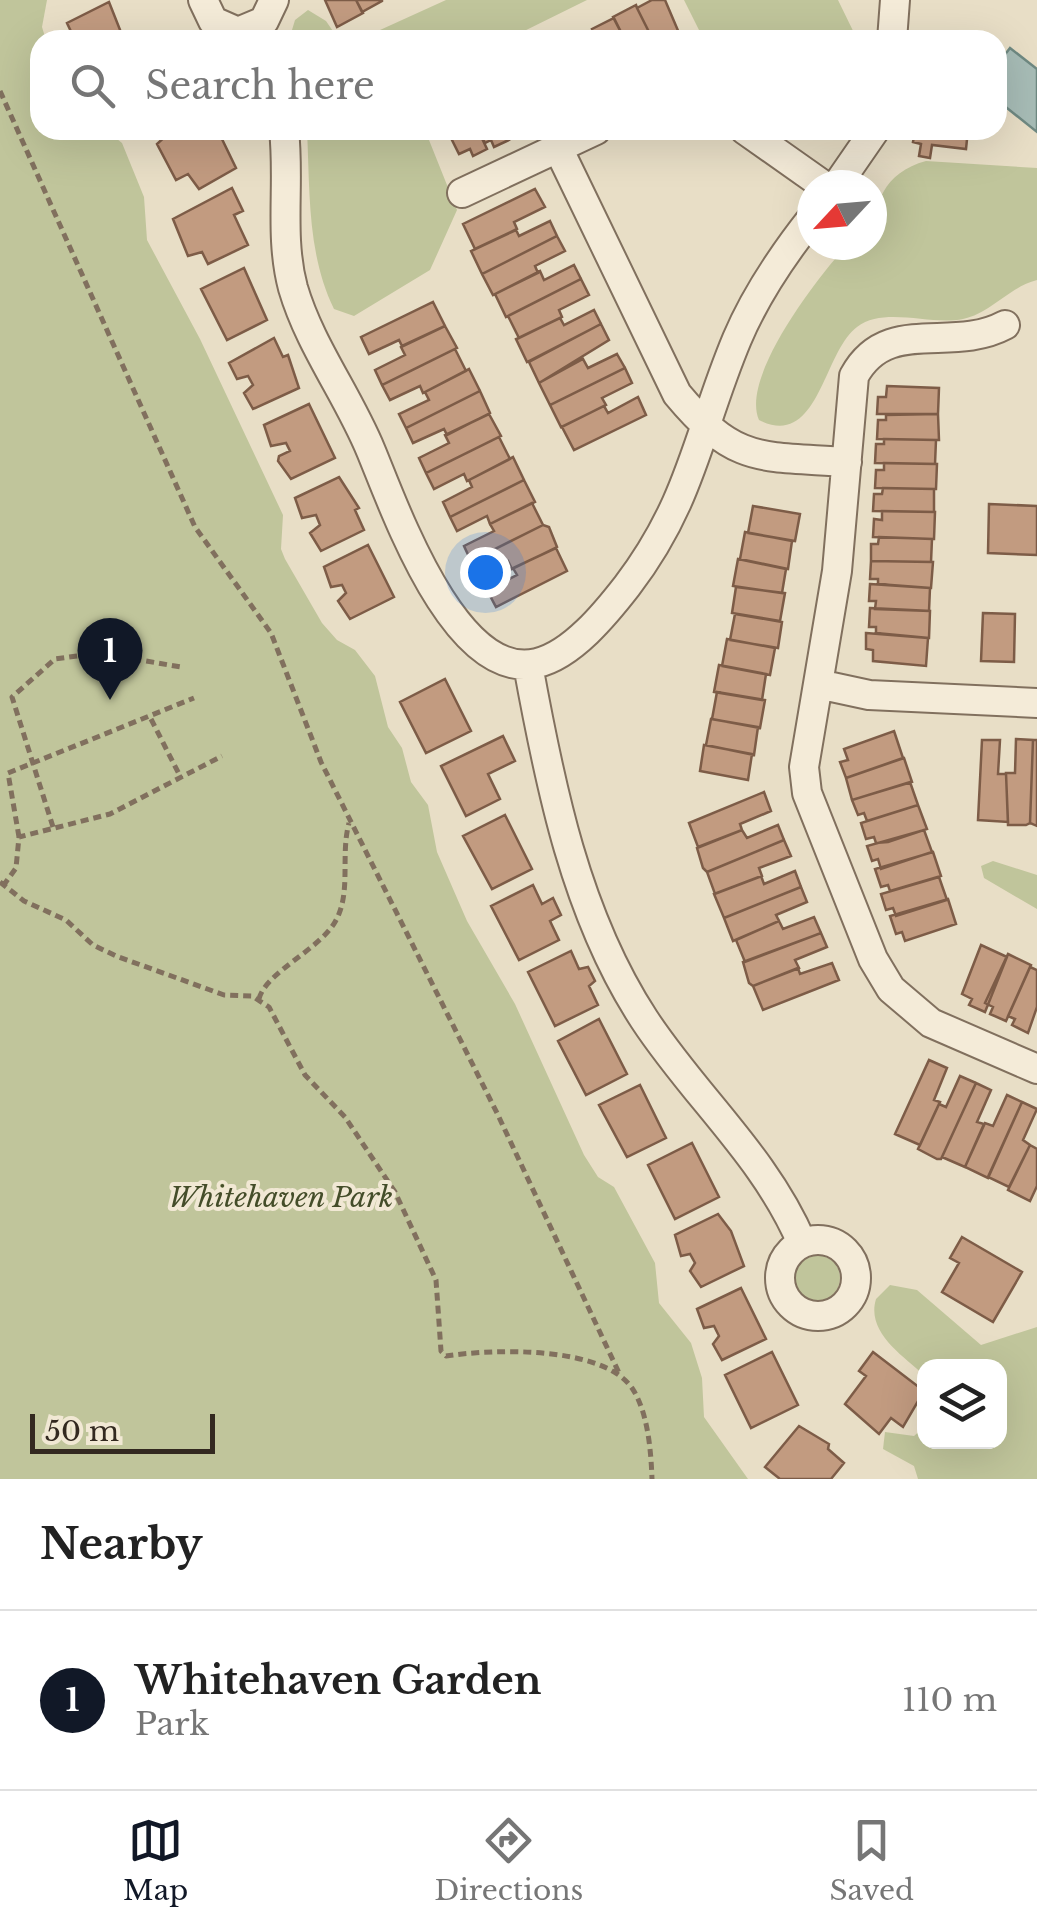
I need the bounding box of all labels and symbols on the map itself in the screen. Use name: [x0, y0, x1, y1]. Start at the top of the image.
north arrow: [797, 170, 887, 260]
your location: [460, 547, 511, 598]
pin: 1: [78, 618, 142, 700]
park label: Whitehaven Park: [169, 1180, 393, 1215]
scale bar: [30, 1409, 215, 1454]

